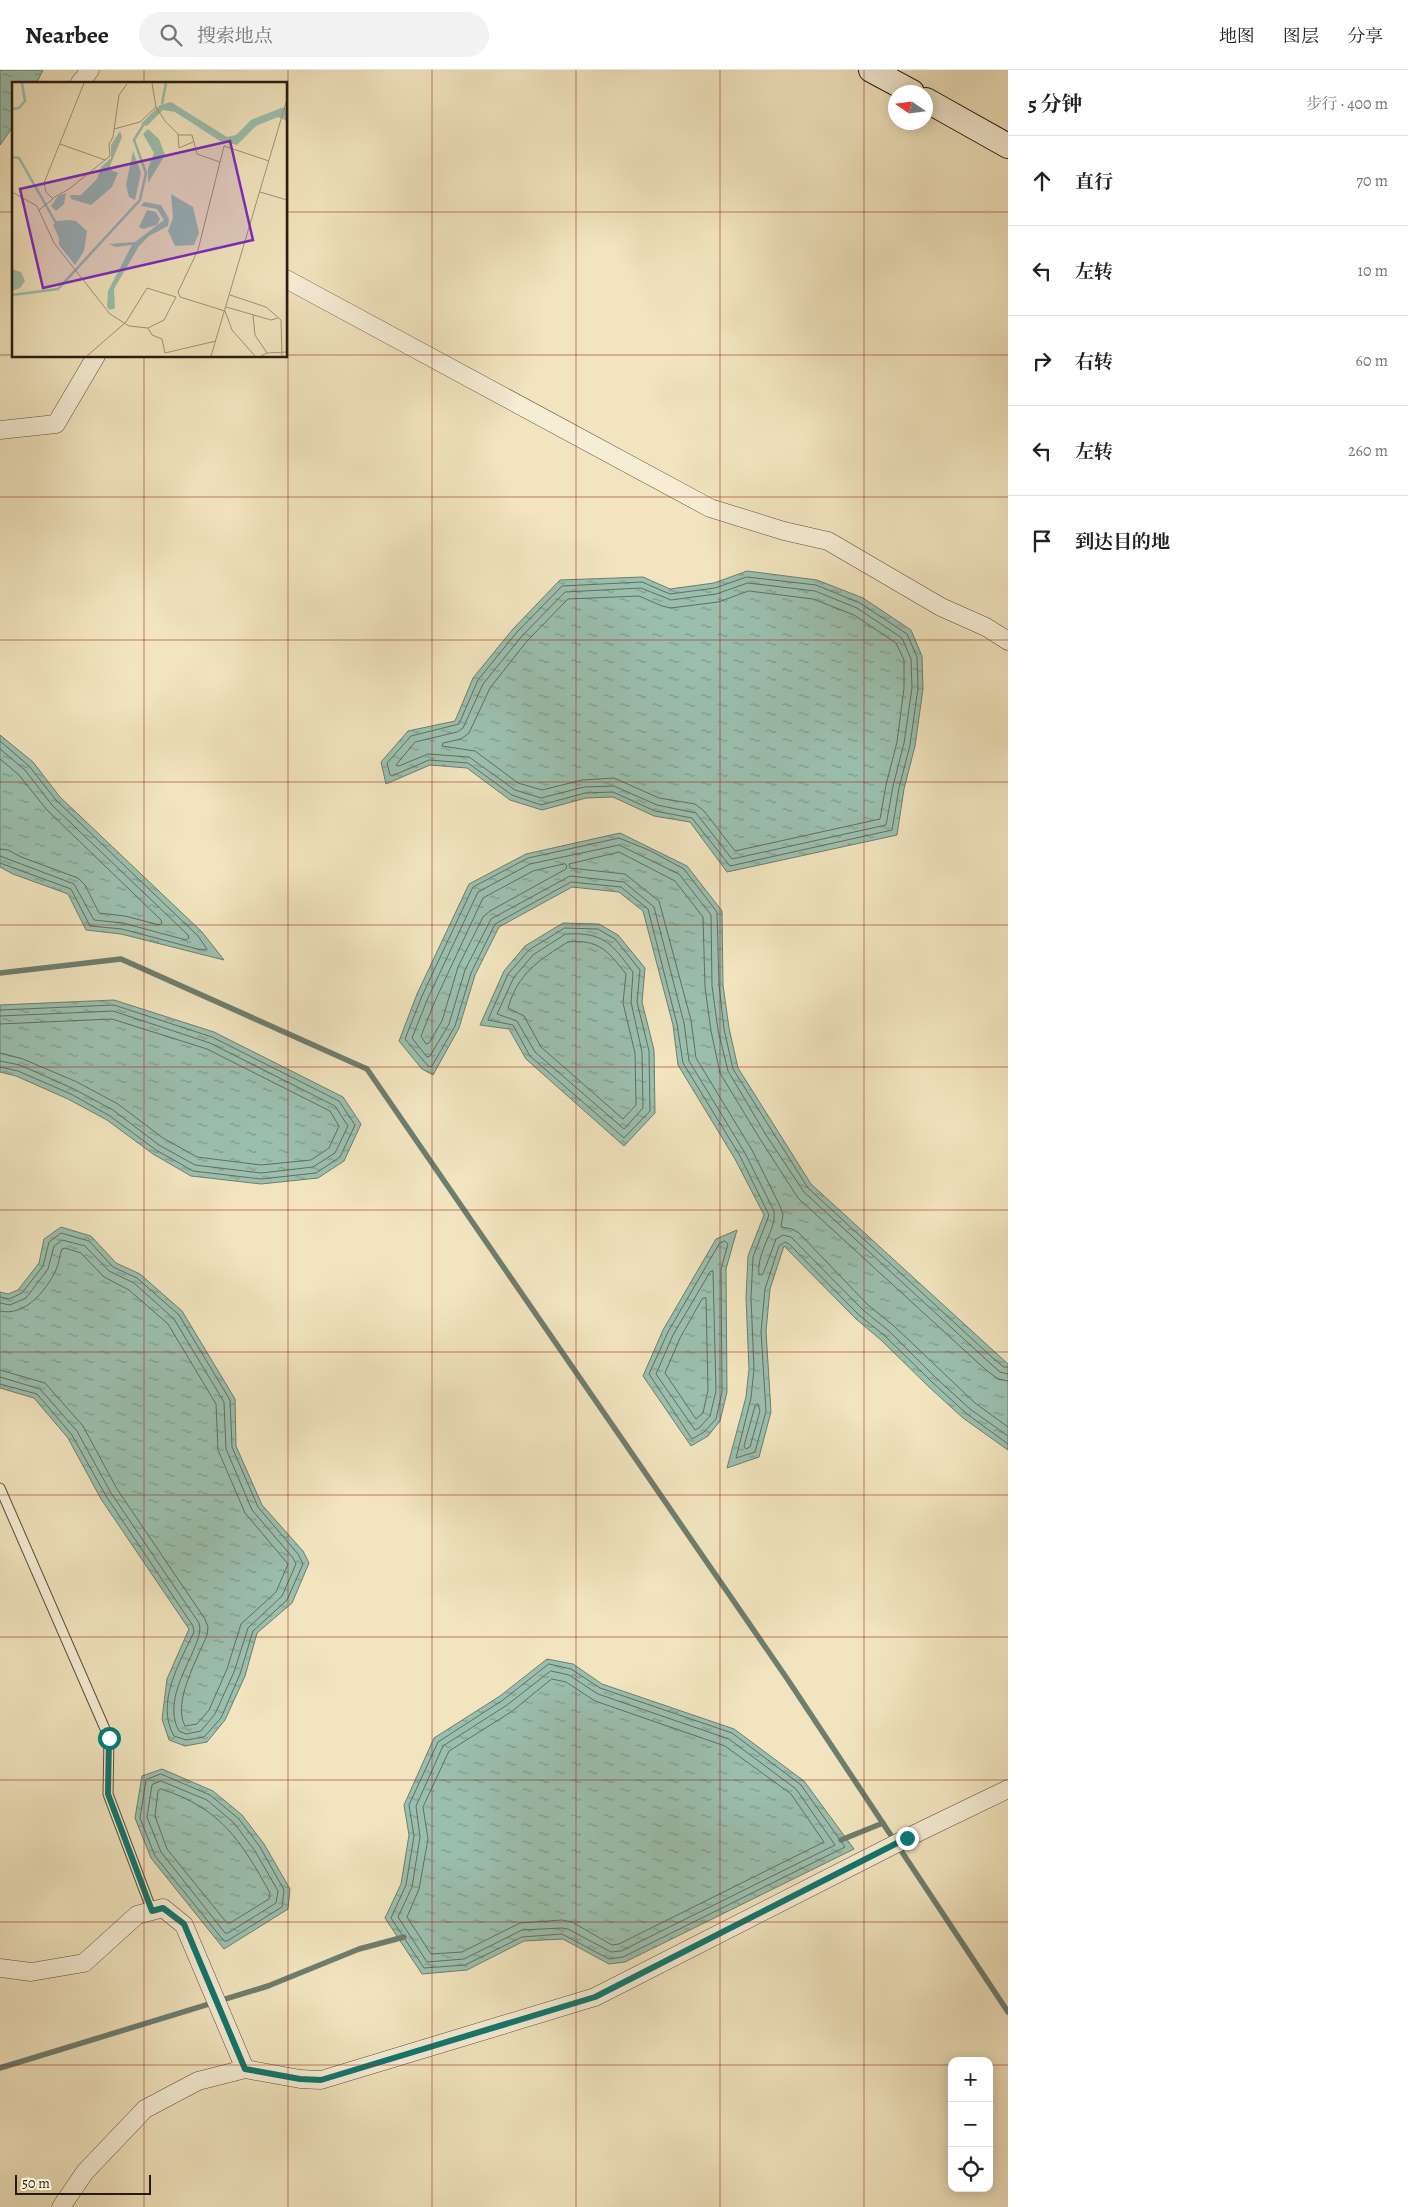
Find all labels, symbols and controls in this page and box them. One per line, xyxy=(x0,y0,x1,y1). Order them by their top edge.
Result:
search box xyxy=(139,12,489,57)
text: Nearbee xyxy=(25,19,109,51)
icon: search xyxy=(157,21,185,49)
text: 搜索地点 xyxy=(197,23,273,49)
text: 地图 xyxy=(1219,24,1255,48)
text: 图层 xyxy=(1283,24,1319,48)
text: 分享 xyxy=(1347,24,1383,48)
inset map xyxy=(12,82,288,358)
north arrow xyxy=(888,85,933,130)
text: 5 分钟 xyxy=(1028,90,1083,118)
text: 步行 · 400 m xyxy=(1306,93,1388,115)
icon: ahead xyxy=(1028,167,1056,195)
text: 直行 xyxy=(1075,169,1113,195)
text: 70 m xyxy=(1356,170,1388,192)
icon: left xyxy=(1028,257,1056,285)
text: 左转 xyxy=(1075,259,1113,285)
text: 10 m xyxy=(1358,260,1388,282)
icon: right xyxy=(1028,347,1056,375)
text: 右转 xyxy=(1075,349,1113,375)
text: 60 m xyxy=(1356,350,1388,372)
icon: left xyxy=(1028,437,1056,465)
text: 左转 xyxy=(1075,439,1113,465)
text: 260 m xyxy=(1348,440,1388,462)
icon: arrive xyxy=(1028,527,1056,555)
text: 到达目的地 xyxy=(1075,529,1170,555)
route start xyxy=(98,1727,121,1750)
route end xyxy=(896,1827,919,1850)
map controls xyxy=(948,2057,993,2192)
button: + xyxy=(948,2057,993,2102)
button: − xyxy=(948,2102,993,2147)
button: locate xyxy=(948,2147,993,2192)
scale bar xyxy=(15,2172,151,2195)
text: 50 m xyxy=(22,2174,50,2193)

